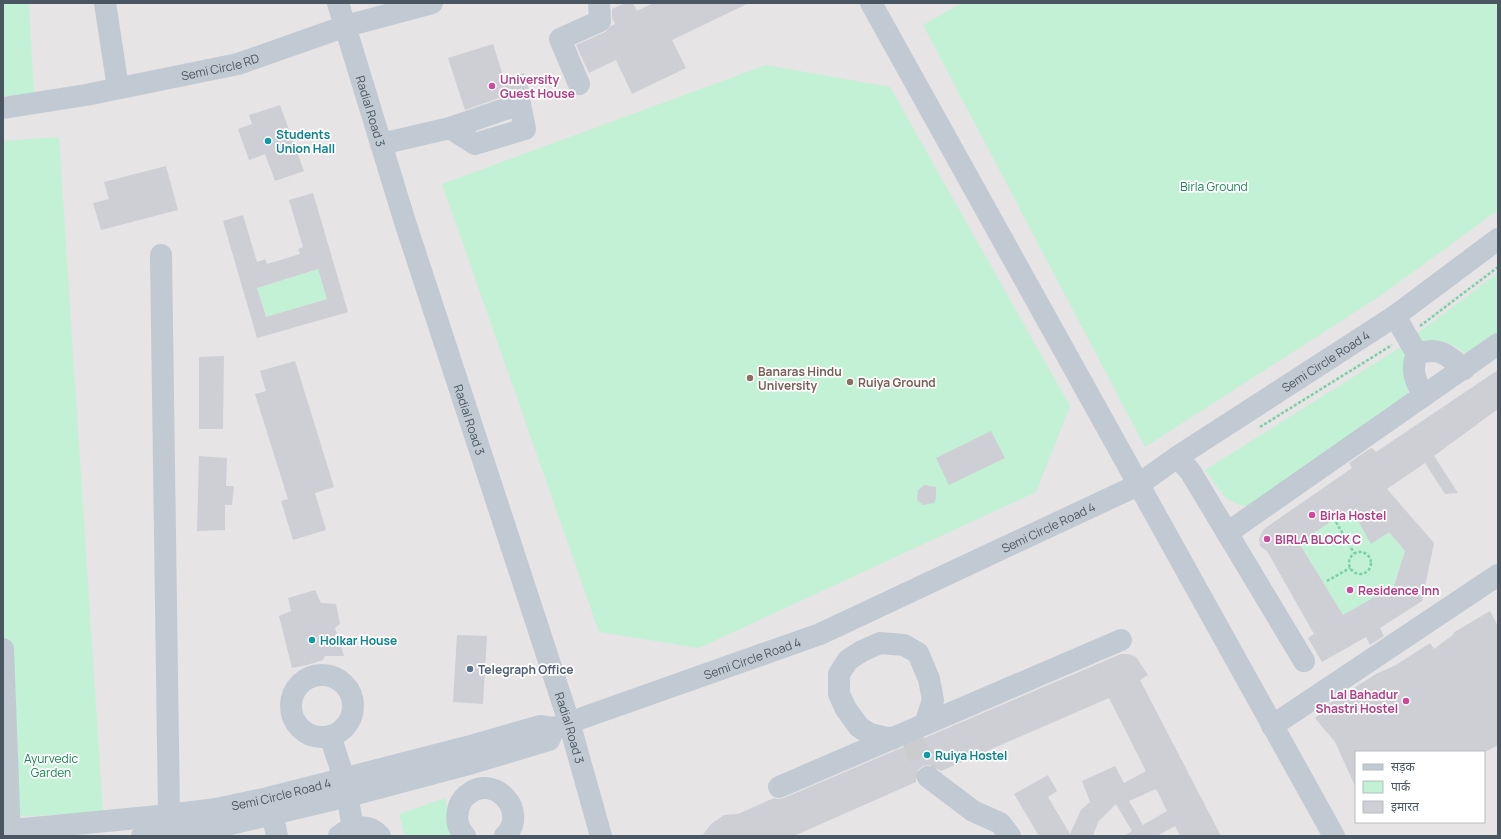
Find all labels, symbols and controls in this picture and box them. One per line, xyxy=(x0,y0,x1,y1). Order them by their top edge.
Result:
street label: Semi Circle RD xyxy=(180,49,261,84)
place label: University Guest House xyxy=(500,71,575,102)
street label: Radial Road 3 xyxy=(352,73,390,149)
marker: University Guest House xyxy=(487,81,497,91)
place label: Students Union Hall xyxy=(276,126,335,157)
marker: Students Union Hall xyxy=(263,136,273,146)
park label: Birla Ground xyxy=(1180,178,1248,195)
street label: Semi Circle Road 4 xyxy=(1278,326,1373,396)
place label: Banaras Hindu University xyxy=(758,363,842,394)
marker: Banaras Hindu University xyxy=(745,373,755,383)
place label: Ruiya Ground xyxy=(858,374,936,391)
marker: Ruiya Ground xyxy=(845,377,855,387)
street label: Radial Road 3 xyxy=(450,382,489,457)
street label: Semi Circle Road 4 xyxy=(998,498,1098,556)
place label: Birla Hostel xyxy=(1320,507,1386,524)
marker: Birla Hostel xyxy=(1307,510,1317,520)
place label: BIRLA BLOCK C xyxy=(1275,531,1361,548)
marker: BIRLA BLOCK C xyxy=(1262,534,1272,544)
place label: Residence Inn xyxy=(1358,582,1440,599)
marker: Residence Inn xyxy=(1345,585,1355,595)
place label: Holkar House xyxy=(320,632,397,649)
street label: Semi Circle Road 4 xyxy=(701,633,803,683)
marker: Holkar House xyxy=(307,635,317,645)
place label: Telegraph Office xyxy=(478,661,573,678)
marker: Telegraph Office xyxy=(465,664,475,674)
place label: Lal Bahadur Shastri Hostel xyxy=(1316,686,1398,717)
street label: Radial Road 3 xyxy=(551,690,589,765)
marker: Lal Bahadur Shastri Hostel xyxy=(1401,696,1411,706)
place label: Ruiya Hostel xyxy=(935,747,1007,764)
park label: Ayurvedic Garden xyxy=(24,750,78,781)
marker: Ruiya Hostel xyxy=(922,750,932,760)
legend xyxy=(1355,751,1485,823)
text: सड़क xyxy=(1391,758,1416,775)
street label: Semi Circle Road 4 xyxy=(230,774,333,814)
text: पार्क xyxy=(1391,778,1411,795)
text: इमारत xyxy=(1391,798,1420,815)

